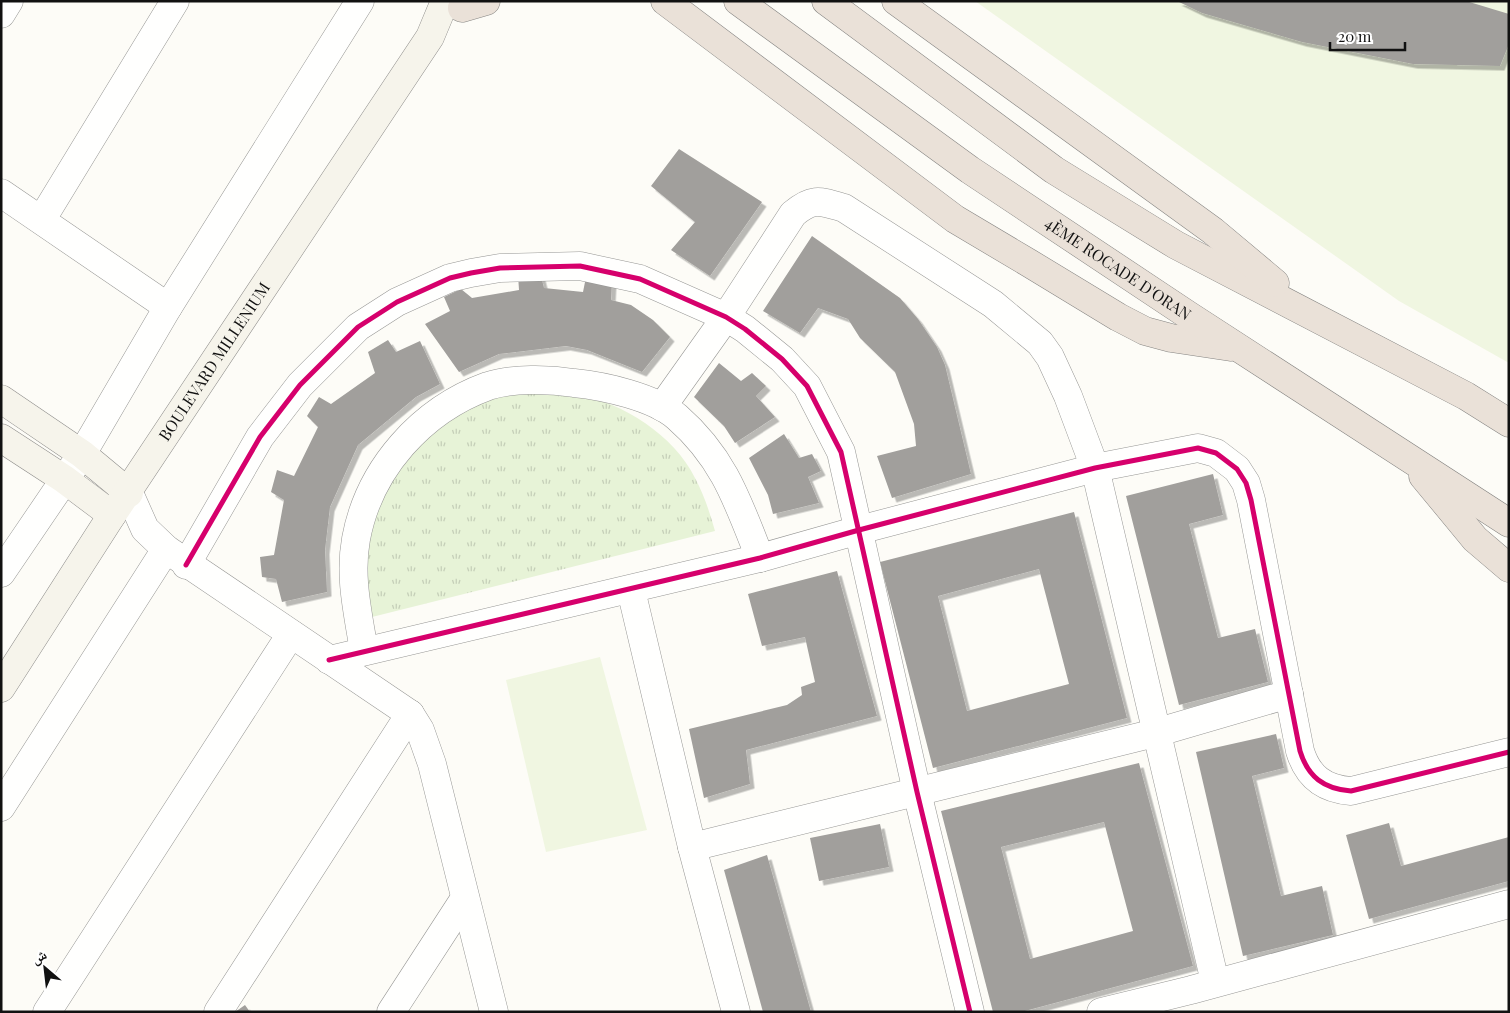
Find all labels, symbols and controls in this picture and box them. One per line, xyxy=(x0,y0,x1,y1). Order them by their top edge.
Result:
scale bar xyxy=(1330,20,1405,52)
text: 20 m xyxy=(1338,26,1372,46)
street label: 4ÈME ROCADE D'ORAN xyxy=(1041,212,1196,324)
street label: BOULEVARD MILLENIUM xyxy=(153,278,274,444)
north arrow xyxy=(20,943,70,993)
text: ش xyxy=(28,944,50,968)

